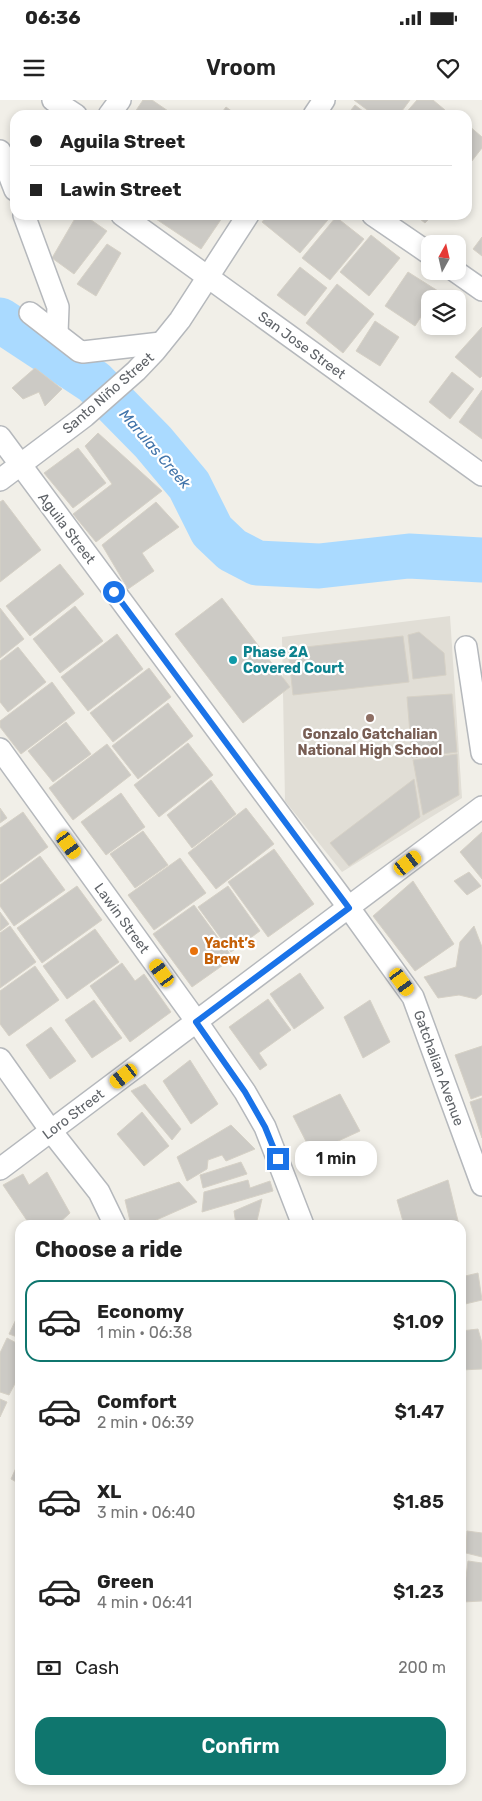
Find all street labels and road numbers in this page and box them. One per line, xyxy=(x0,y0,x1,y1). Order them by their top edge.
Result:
street label: San Jose Street xyxy=(255,308,349,383)
street label: Santo Niño Street xyxy=(59,349,158,438)
street label: Aguila Street xyxy=(34,489,99,568)
street label: Lawin Street xyxy=(90,880,153,957)
street label: Gatchalian Avenue xyxy=(410,1008,467,1128)
street label: Loro Street xyxy=(39,1085,108,1143)

